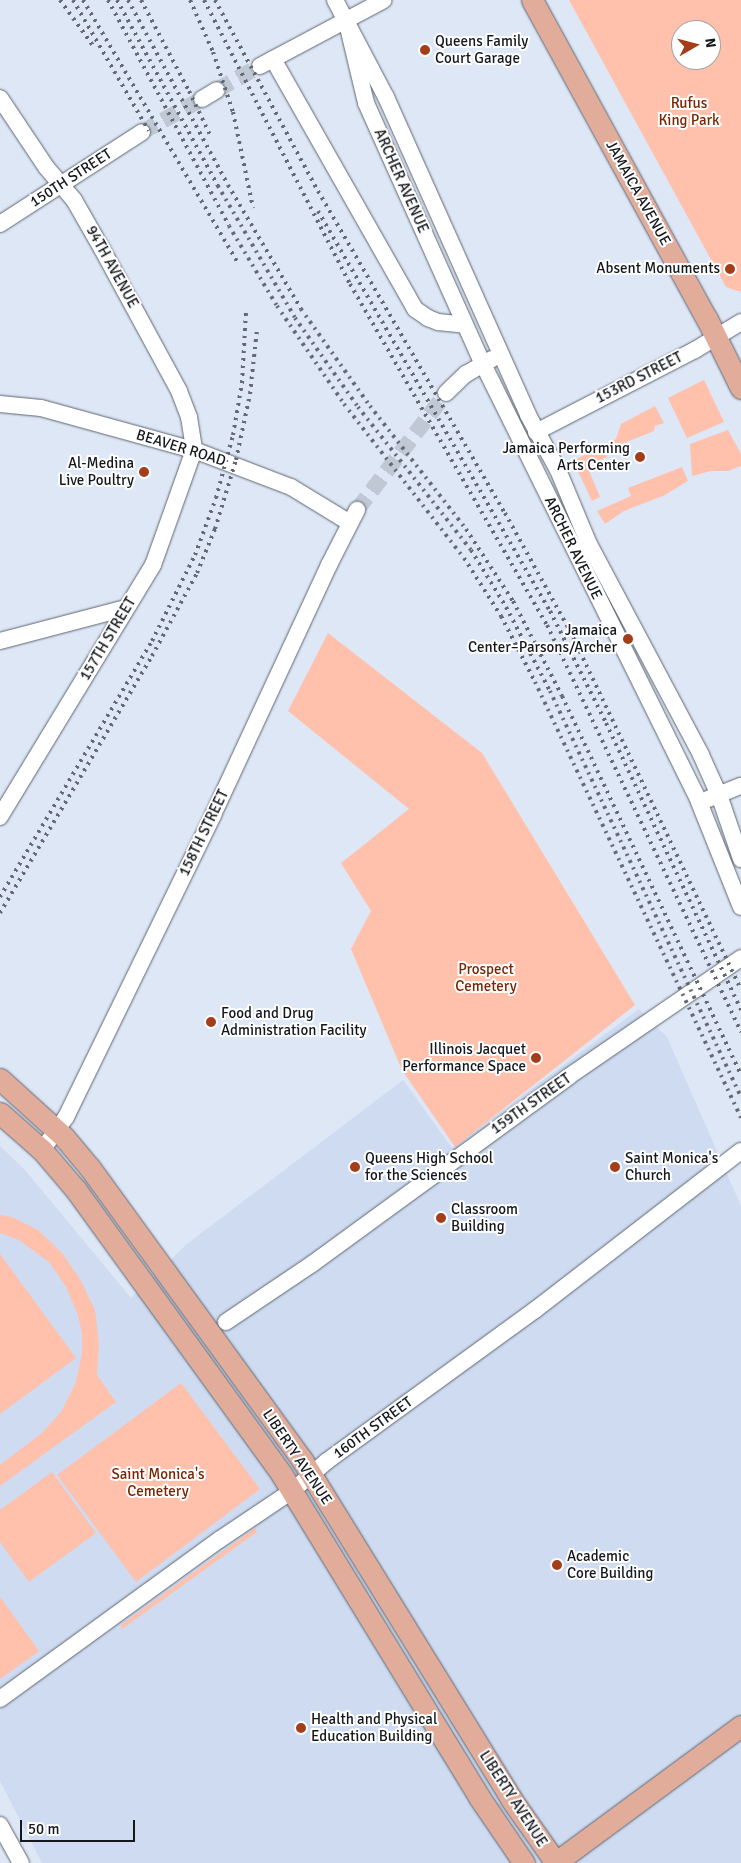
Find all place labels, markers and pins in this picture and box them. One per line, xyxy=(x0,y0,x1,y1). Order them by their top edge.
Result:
place label: Queens Family Court Garage xyxy=(435,32,528,67)
marker: Queens Family Court Garage xyxy=(419,44,431,56)
place label: Absent Monuments xyxy=(596,260,720,278)
marker: Absent Monuments xyxy=(724,263,736,275)
place label: Jamaica Performing Arts Center xyxy=(503,439,630,474)
marker: Jamaica Performing Arts Center xyxy=(634,451,646,463)
place label: Al-Medina Live Poultry xyxy=(59,454,134,489)
marker: Al-Medina Live Poultry xyxy=(138,466,150,478)
place label: Jamaica Center–Parsons/Archer xyxy=(468,621,617,656)
marker: Jamaica Center–Parsons/Archer xyxy=(621,632,635,646)
place label: Food and Drug Administration Facility xyxy=(221,1004,366,1039)
marker: Food and Drug Administration Facility xyxy=(205,1016,217,1028)
place label: Illinois Jacquet Performance Space xyxy=(402,1040,526,1075)
marker: Illinois Jacquet Performance Space xyxy=(530,1052,542,1064)
place label: Queens High School for the Sciences xyxy=(365,1149,493,1184)
place label: Saint Monica's Church xyxy=(625,1149,718,1184)
marker: Queens High School for the Sciences xyxy=(349,1161,361,1173)
marker: Saint Monica's Church xyxy=(609,1161,621,1173)
place label: Classroom Building xyxy=(451,1200,518,1235)
marker: Classroom Building xyxy=(435,1212,447,1224)
place label: Academic Core Building xyxy=(567,1547,653,1582)
marker: Academic Core Building xyxy=(551,1559,563,1571)
place label: Health and Physical Education Building xyxy=(311,1710,437,1745)
marker: Health and Physical Education Building xyxy=(295,1722,307,1734)

